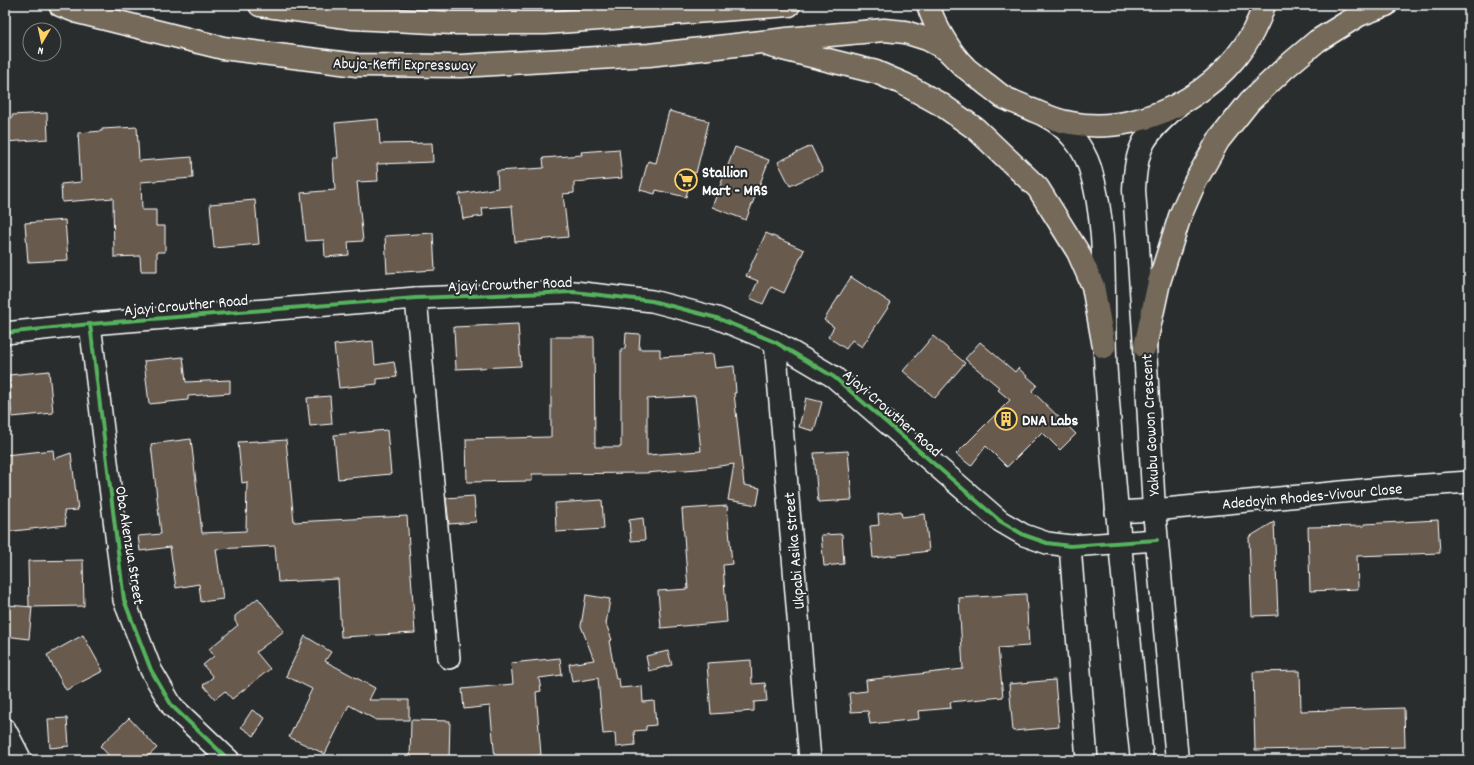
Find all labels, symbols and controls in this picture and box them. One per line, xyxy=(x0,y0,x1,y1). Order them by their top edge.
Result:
north arrow xyxy=(22,22,62,62)
text: N xyxy=(36,41,45,58)
street label: Abuja-Keffi Expressway xyxy=(333,53,476,78)
place label: Stallion Mart - MRS xyxy=(702,162,768,203)
supermarket icon: Stallion Mart - MRS xyxy=(673,167,699,193)
street label: Ajayi Crowther Road xyxy=(447,272,573,299)
street label: Ajayi Crowther Road xyxy=(123,290,249,323)
street label: Yakubu Gowon Crescent xyxy=(1136,353,1167,497)
street label: Ajayi Crowther Road xyxy=(837,364,946,463)
building icon: DNA Labs xyxy=(993,406,1019,432)
place label: DNA Labs xyxy=(1022,410,1079,433)
street label: Adedoyin Rhodes-Vivour Close xyxy=(1221,478,1403,517)
street label: Oba Akenzua Street xyxy=(108,484,149,607)
street label: Ukpabi Asika Street xyxy=(779,491,812,610)

